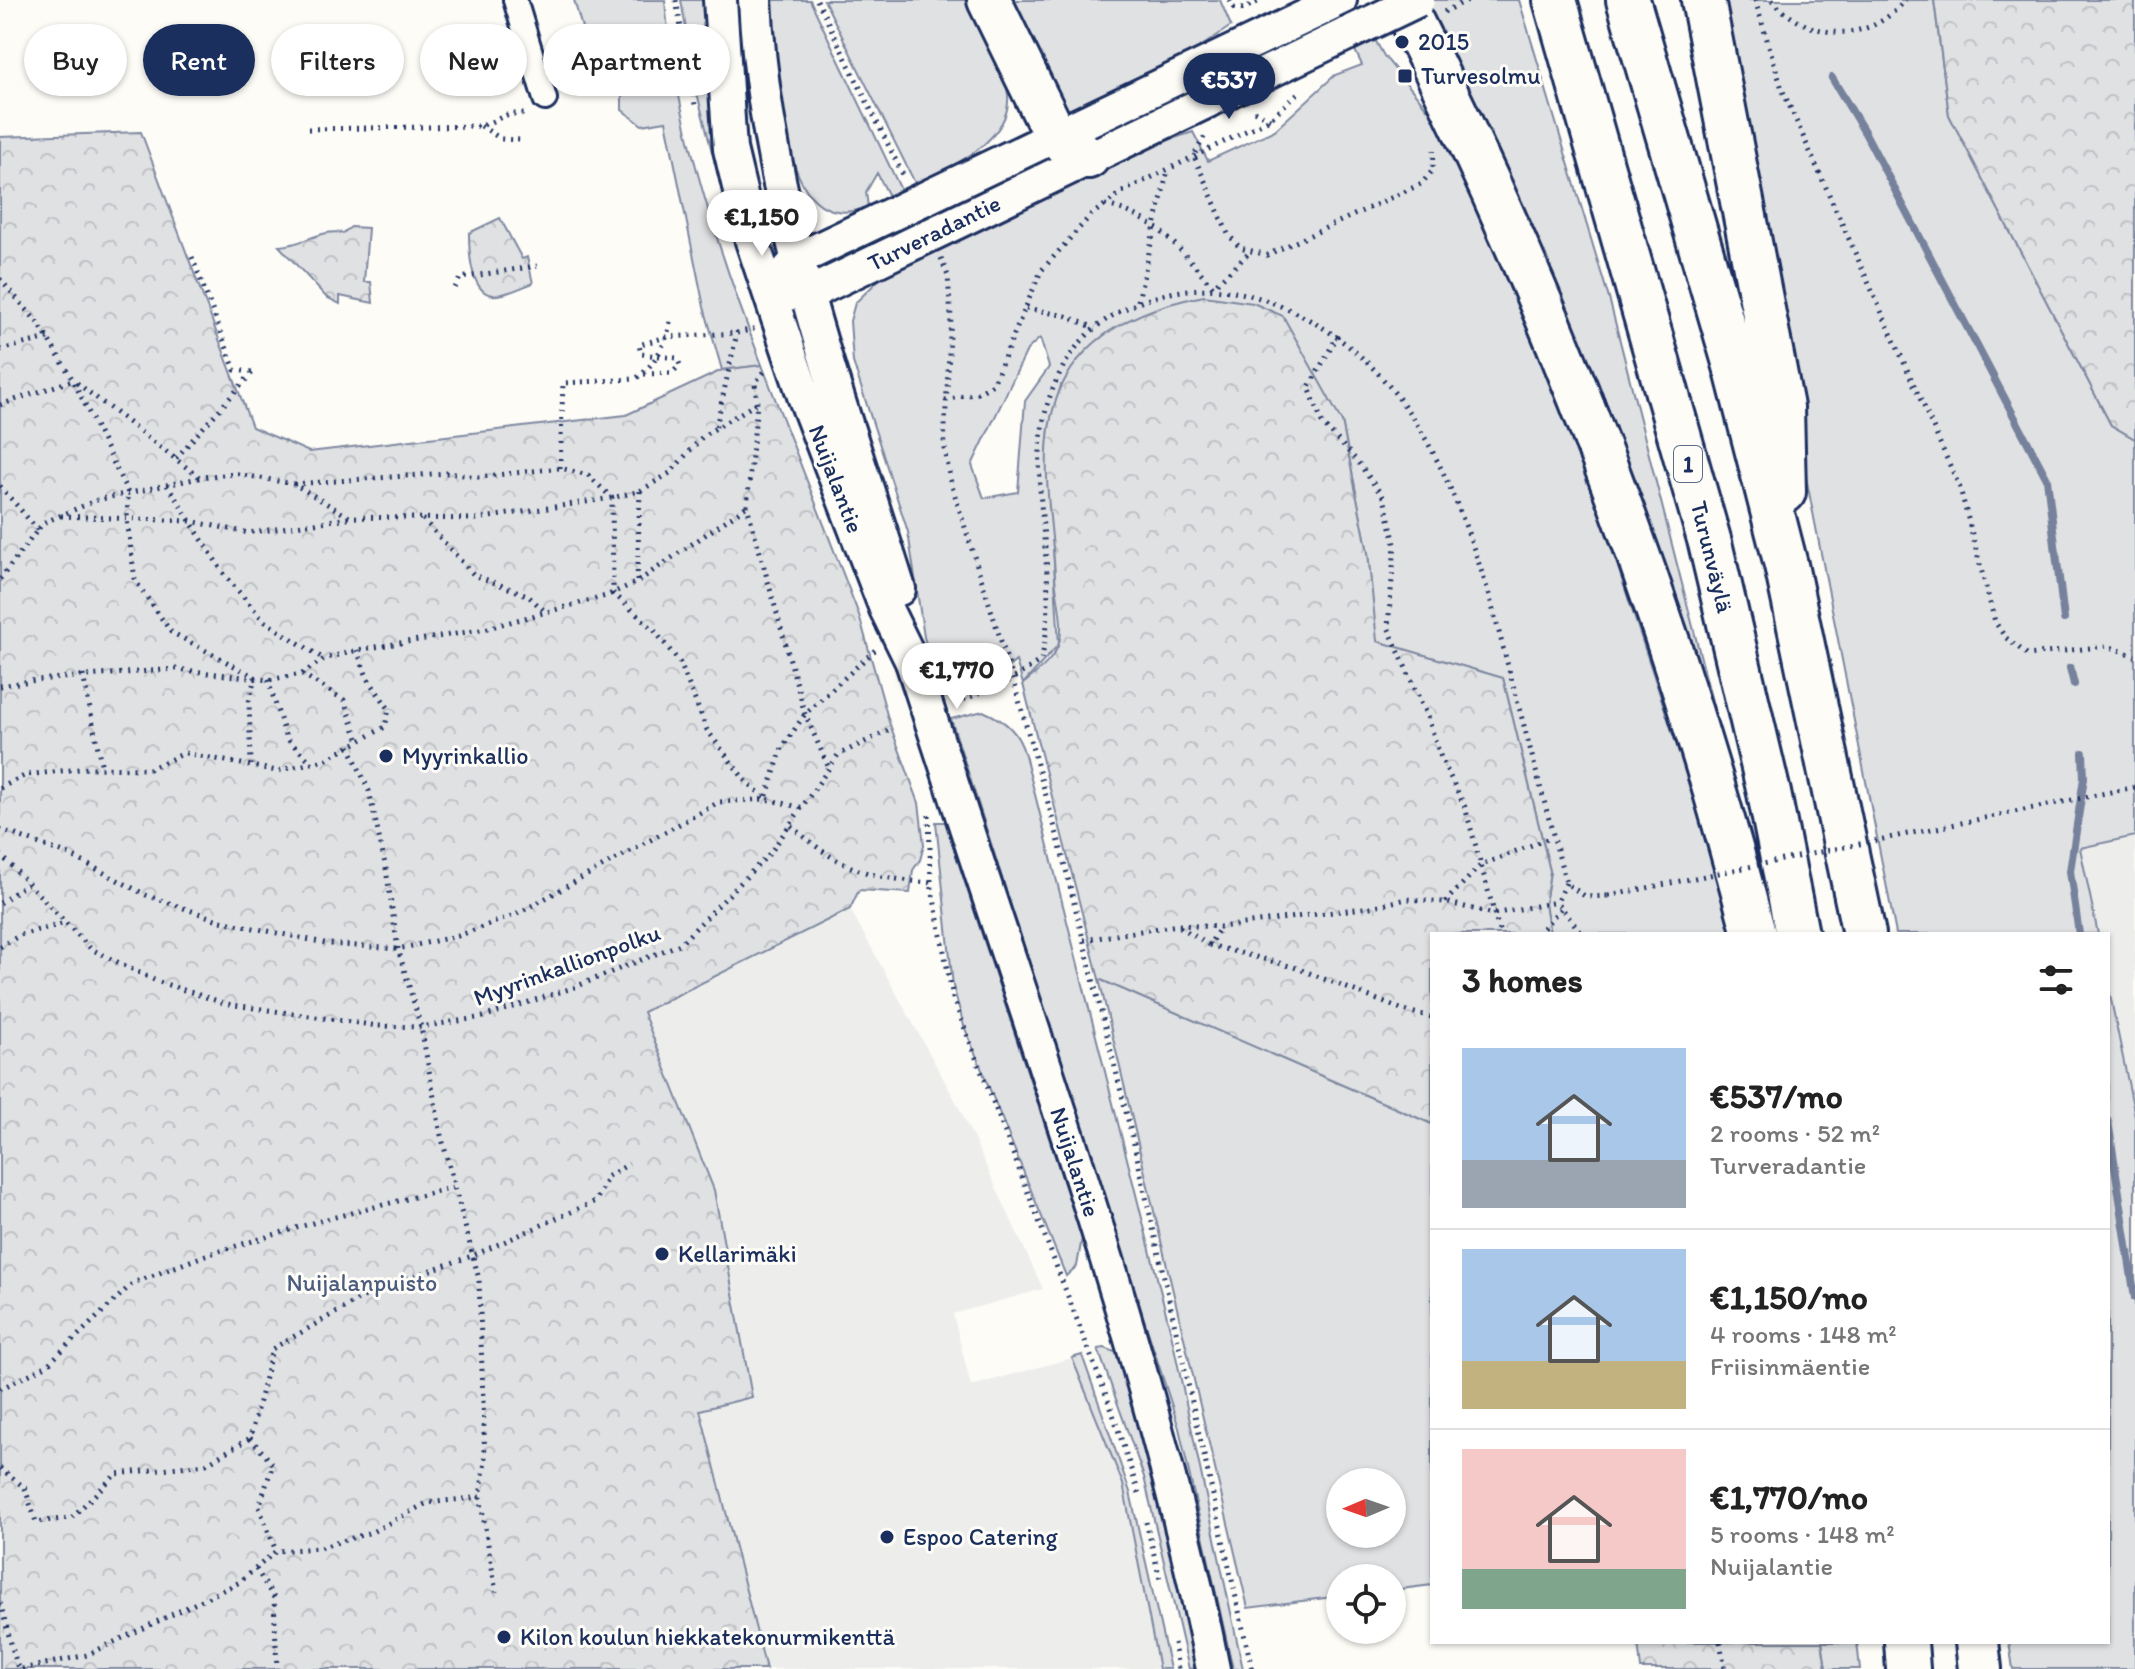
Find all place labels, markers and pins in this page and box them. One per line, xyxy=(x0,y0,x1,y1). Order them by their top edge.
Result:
place label: 2015 xyxy=(1418,27,1469,56)
marker: 2015 xyxy=(1393,33,1411,51)
pin: €537 xyxy=(1182,53,1276,121)
place label: Turvesolmu xyxy=(1421,61,1540,90)
marker: Turvesolmu xyxy=(1396,67,1414,85)
pin: €1,150 xyxy=(697,190,827,258)
pin: €1,770 xyxy=(892,643,1022,711)
place label: Myyrinkallio xyxy=(402,741,529,770)
marker: Myyrinkallio xyxy=(377,747,395,765)
place label: Kellarimäki xyxy=(678,1239,797,1268)
marker: Kellarimäki xyxy=(653,1245,671,1263)
place label: Espoo Catering xyxy=(903,1522,1058,1551)
marker: Espoo Catering xyxy=(878,1528,896,1546)
place label: Kilon koulun hiekkatekonurmikenttä xyxy=(520,1622,896,1651)
marker: Kilon koulun hiekkatekonurmikenttä xyxy=(495,1628,513,1646)

